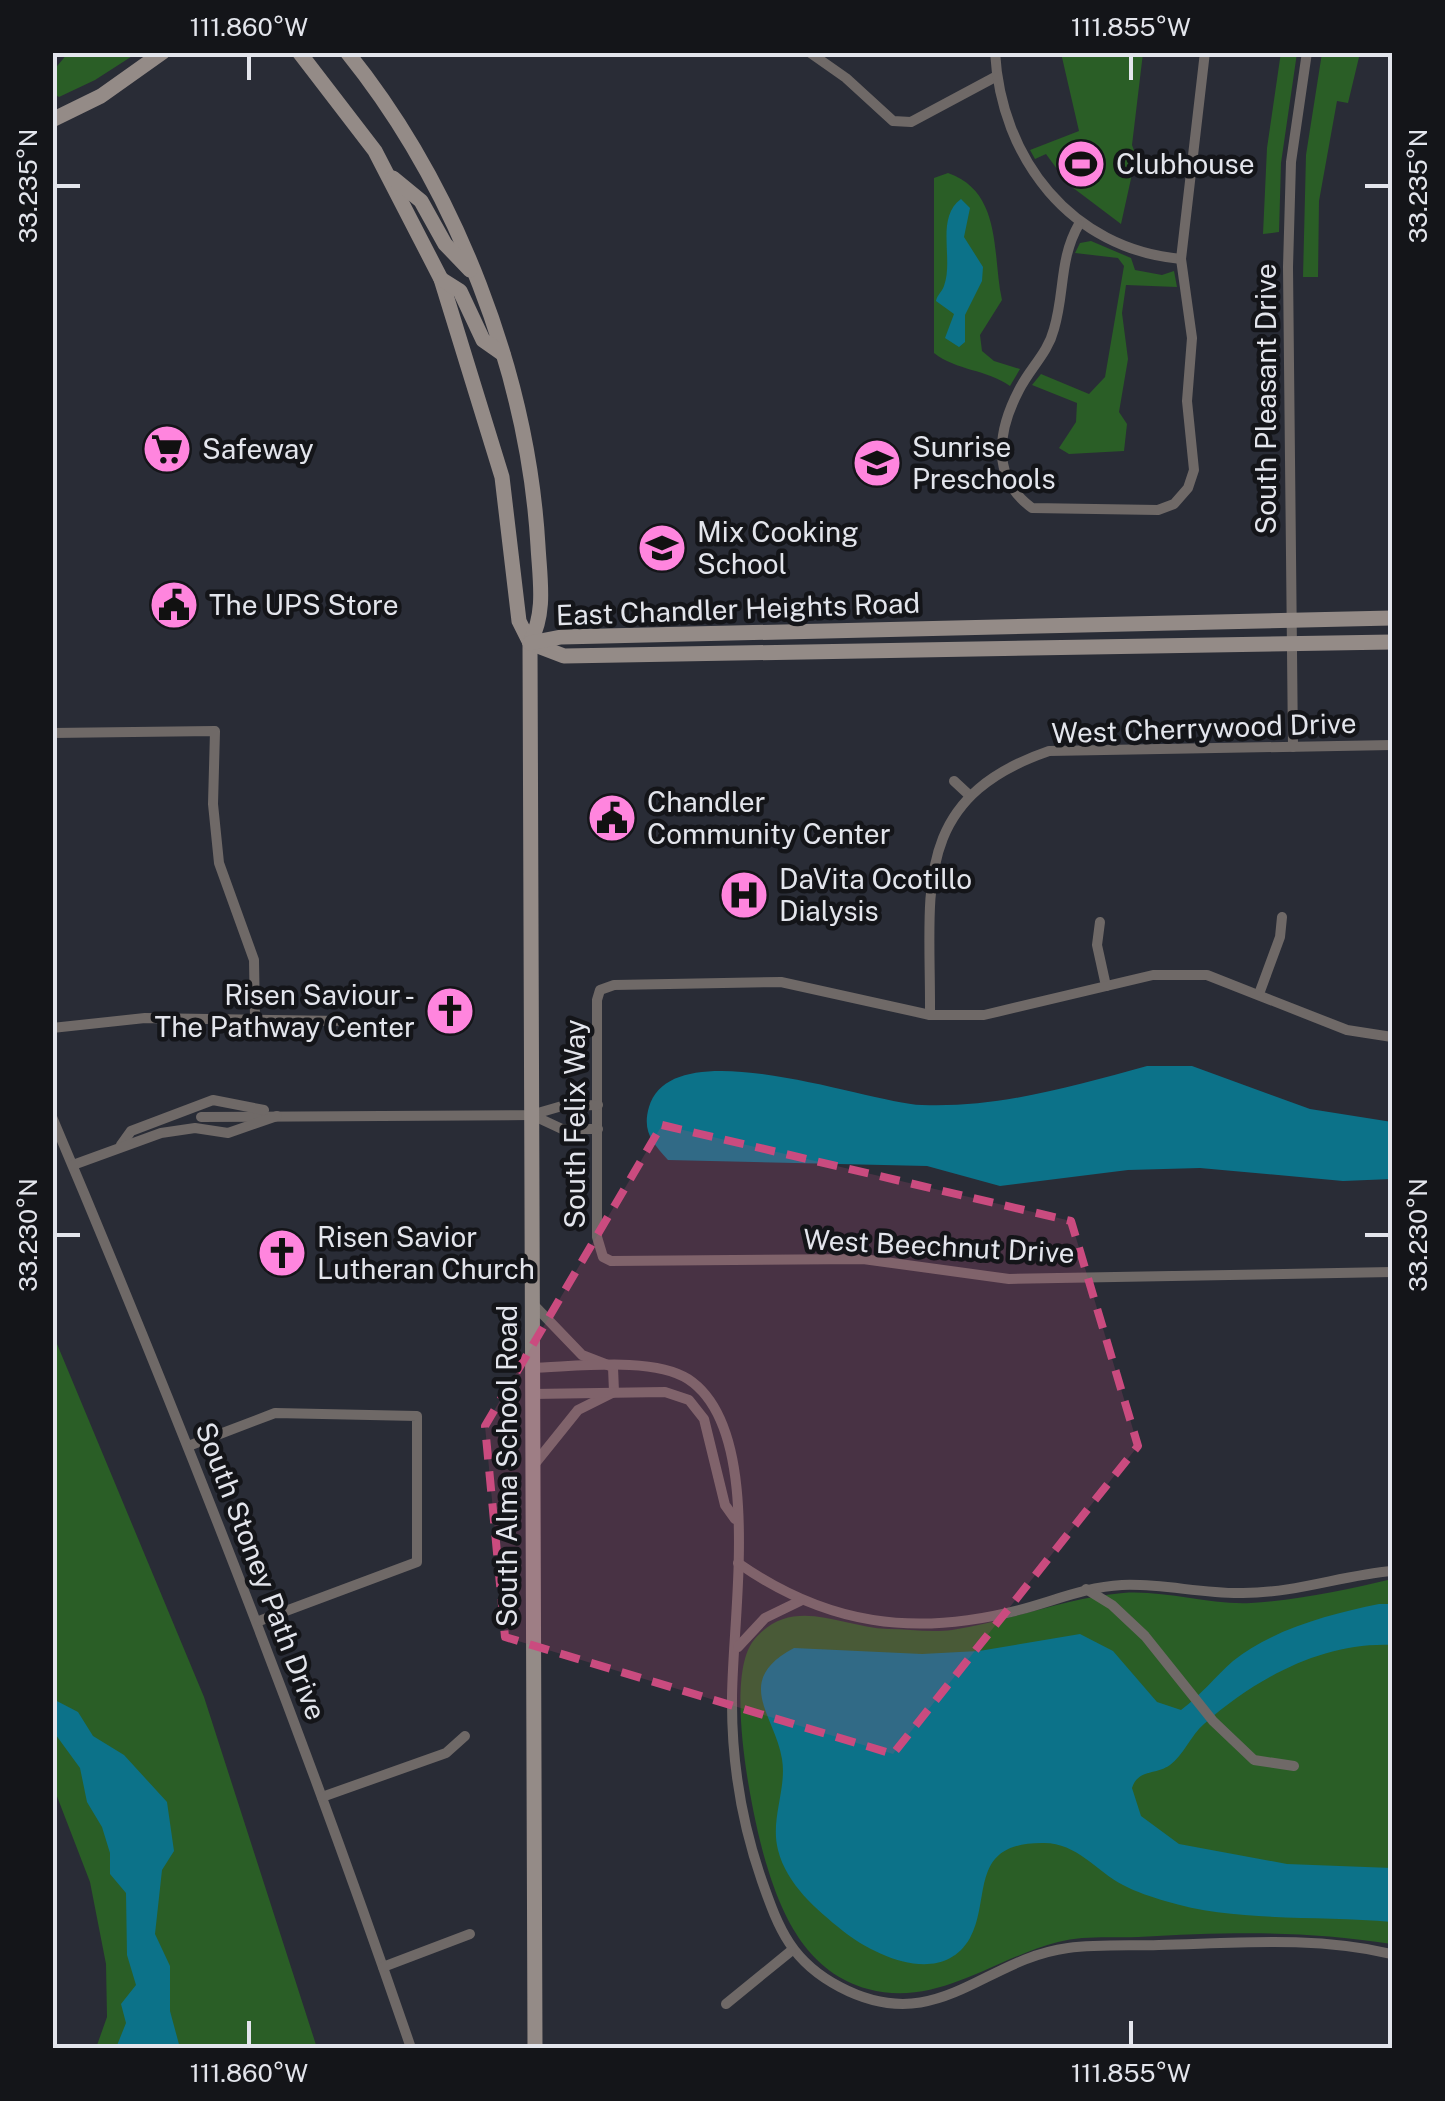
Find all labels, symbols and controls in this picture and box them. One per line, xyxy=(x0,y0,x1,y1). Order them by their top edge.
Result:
text: 111.860°W xyxy=(190,12,308,42)
text: 111.855°W xyxy=(1071,12,1191,42)
text: 33.235°N xyxy=(13,129,43,243)
text: 33.235°N xyxy=(1403,129,1433,243)
sports icon: Clubhouse xyxy=(1055,138,1107,190)
place label: Clubhouse xyxy=(1116,147,1255,180)
street label: South Pleasant Drive xyxy=(1249,263,1282,535)
supermarket icon: Safeway xyxy=(141,423,193,475)
place label: Sunrise Preschools xyxy=(912,430,1056,495)
place label: Safeway xyxy=(202,432,314,465)
school or university icon: Sunrise Preschools xyxy=(851,437,903,489)
place label: Mix Cooking School xyxy=(697,515,859,580)
school or university icon: Mix Cooking School xyxy=(636,522,688,574)
public building icon: The UPS Store xyxy=(148,579,200,631)
street label: East Chandler Heights Road xyxy=(555,586,921,631)
place label: The UPS Store xyxy=(209,588,399,621)
street label: West Cherrywood Drive xyxy=(1051,706,1357,749)
place label: Chandler Community Center xyxy=(647,785,891,850)
public building icon: Chandler Community Center xyxy=(586,792,638,844)
place label: DaVita Ocotillo Dialysis xyxy=(779,862,972,927)
hospital icon: DaVita Ocotillo Dialysis xyxy=(718,869,770,921)
place label: Risen Saviour - The Pathway Center xyxy=(155,978,415,1043)
church icon: Risen Saviour - The Pathway Center xyxy=(424,985,476,1037)
street label: South Felix Way xyxy=(558,1019,591,1229)
text: 33.230°N xyxy=(13,1178,43,1292)
text: 33.230°N xyxy=(1403,1178,1433,1292)
place label: Risen Savior Lutheran Church xyxy=(317,1220,535,1285)
street label: West Beechnut Drive xyxy=(803,1222,1076,1269)
church icon: Risen Savior Lutheran Church xyxy=(256,1227,308,1279)
street label: South Alma School Road xyxy=(490,1305,523,1627)
street label: South Stoney Path Drive xyxy=(189,1417,333,1724)
text: 111.860°W xyxy=(190,2058,308,2088)
text: 111.855°W xyxy=(1071,2058,1191,2088)

